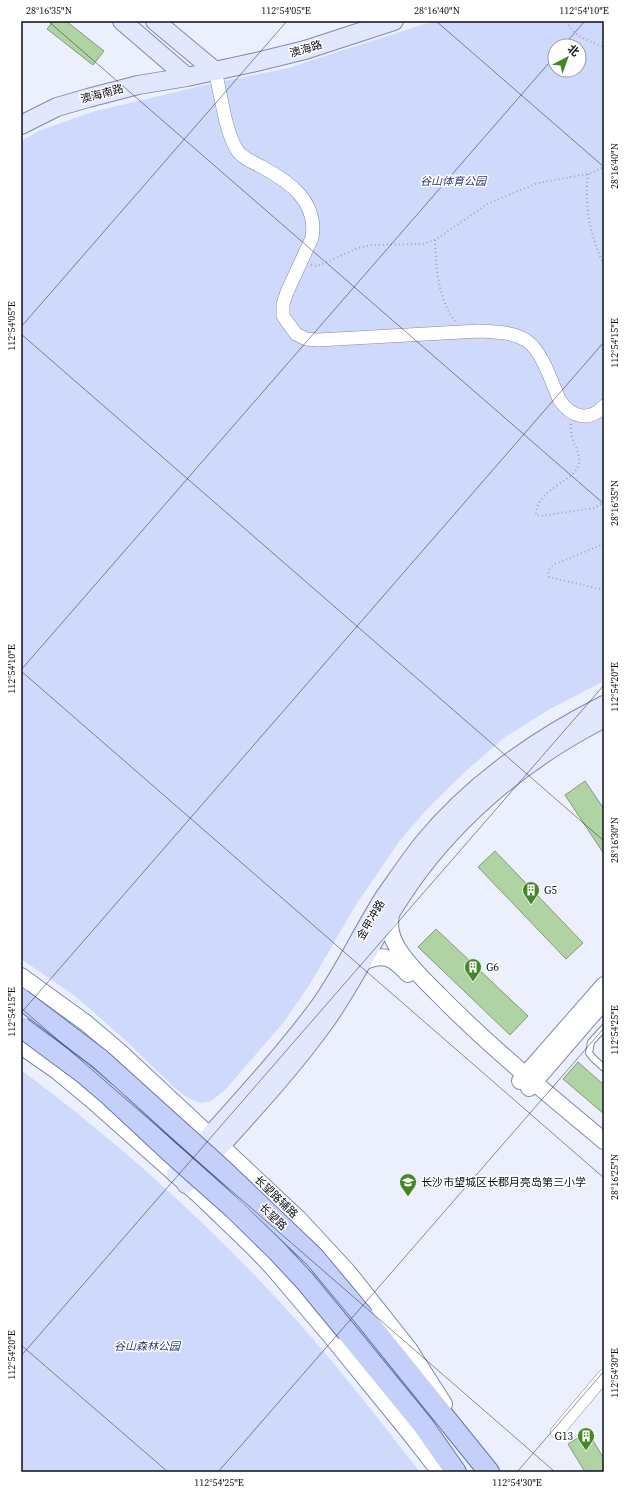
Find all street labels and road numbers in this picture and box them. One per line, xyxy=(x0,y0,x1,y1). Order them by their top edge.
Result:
street label: 澳海路 xyxy=(288,37,324,61)
street label: 澳海南路 xyxy=(79,81,125,107)
street label: 金甲冲路 xyxy=(354,897,388,943)
street label: 长望路辅路 xyxy=(252,1173,300,1221)
street label: 长望路 xyxy=(257,1201,289,1233)

